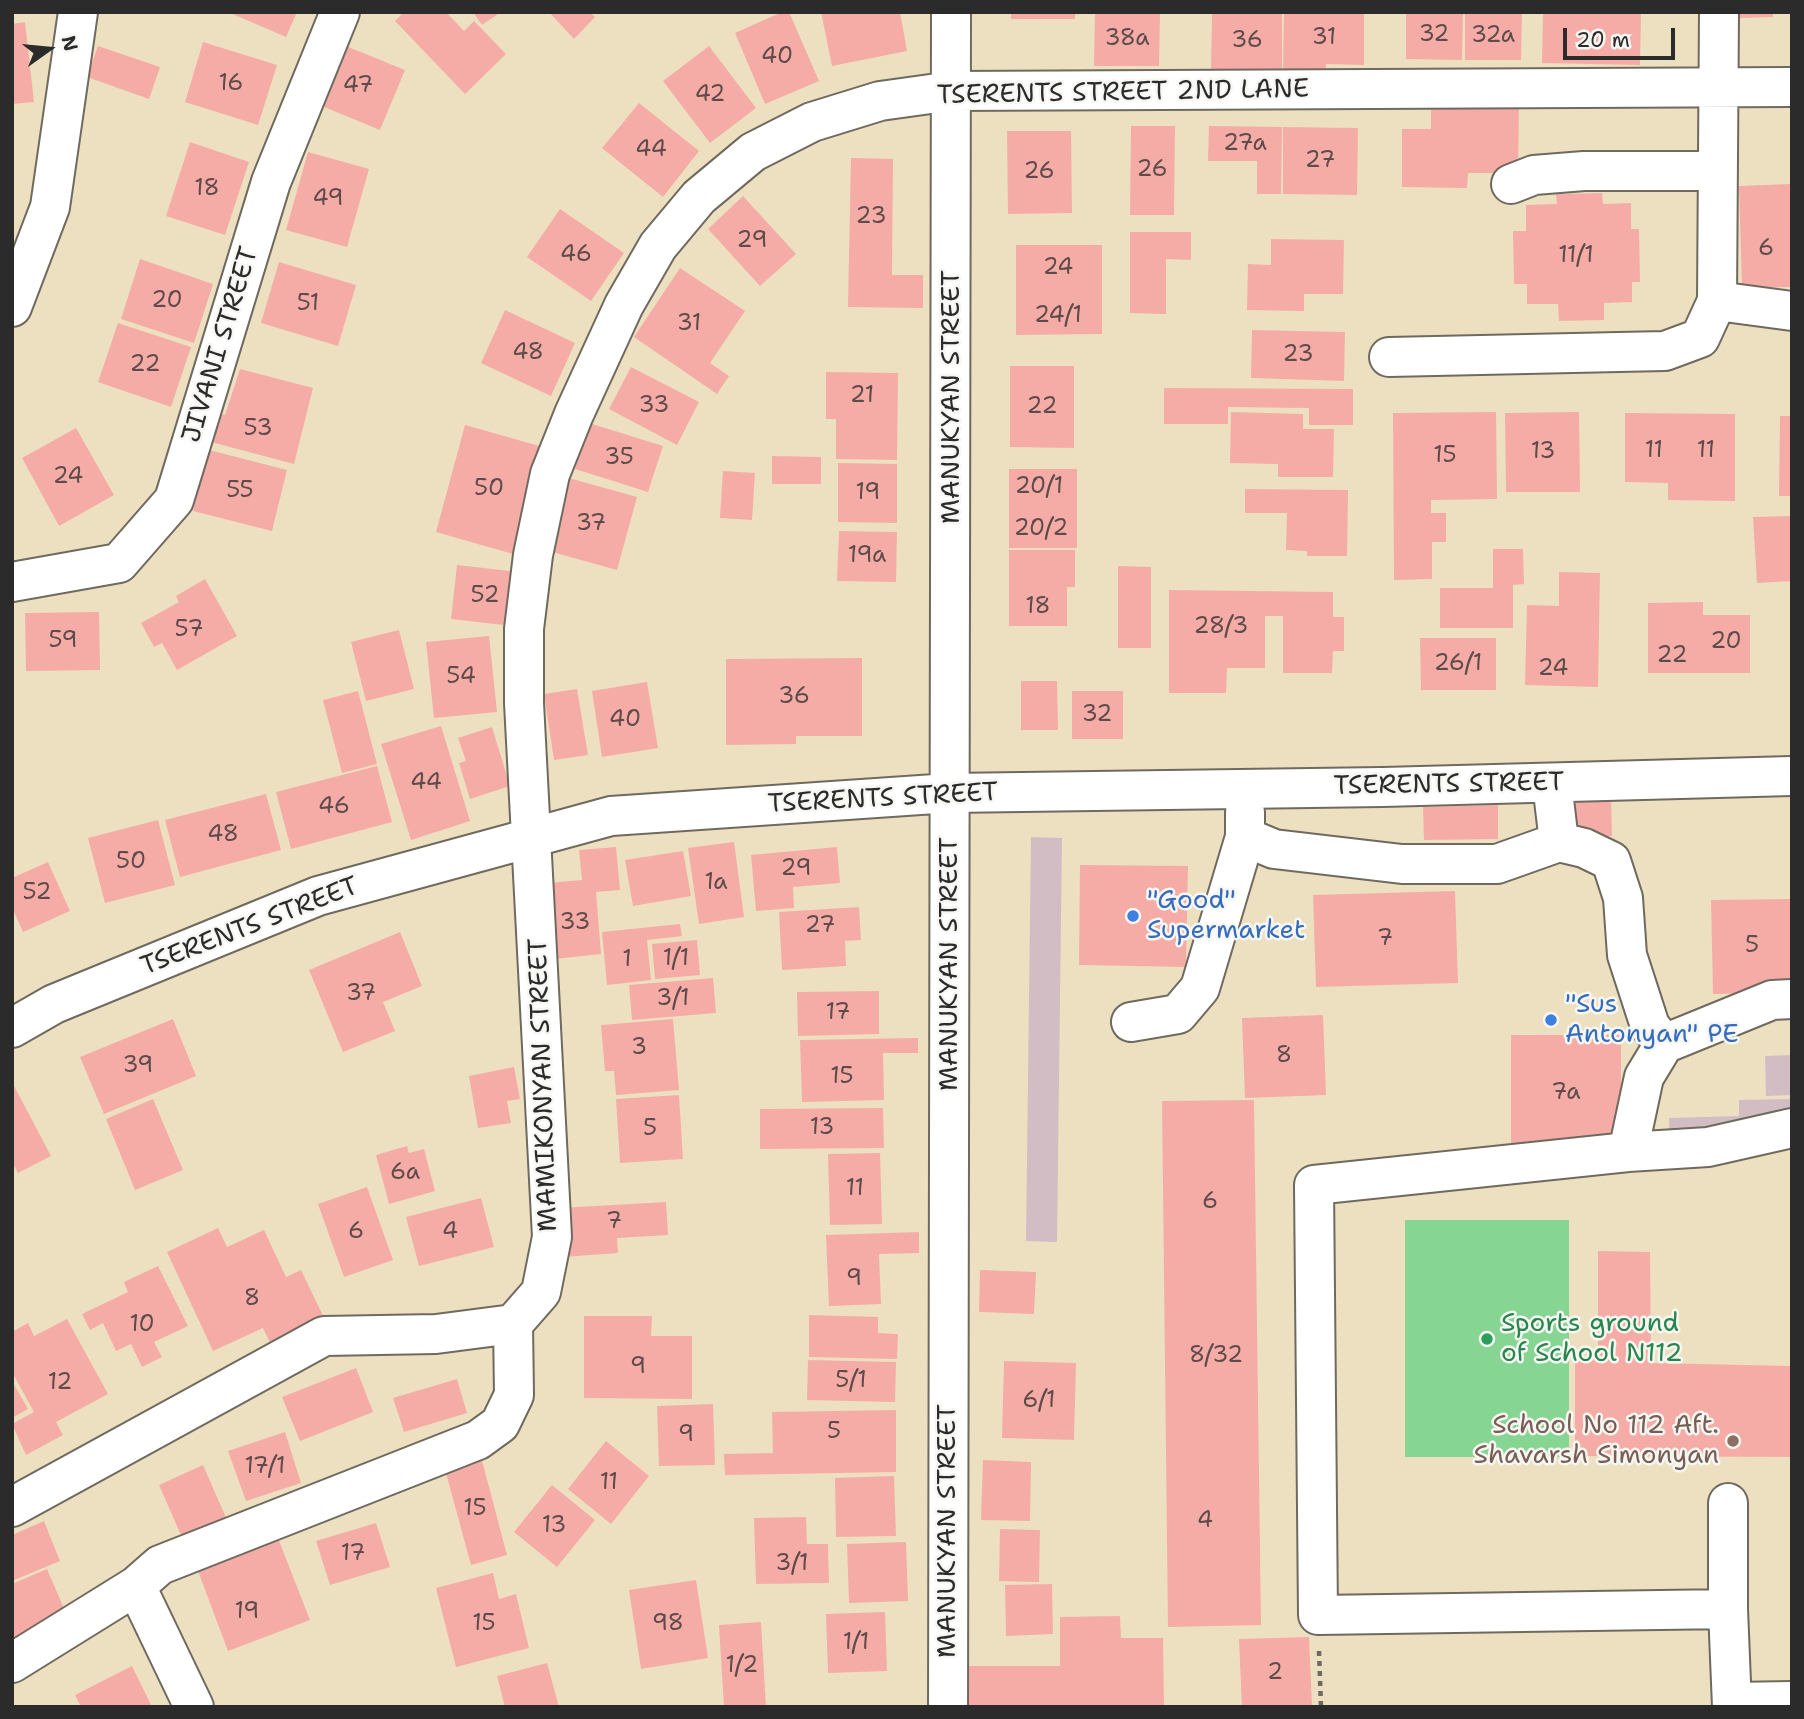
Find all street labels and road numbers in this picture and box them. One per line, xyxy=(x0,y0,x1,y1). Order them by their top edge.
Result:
street label: TSERENTS STREET 2ND LANE xyxy=(937,74,1309,112)
street label: JIVANI STREET xyxy=(176,243,266,447)
street label: MANUKYAN STREET xyxy=(936,270,968,524)
street label: TSERENTS STREET xyxy=(1333,767,1565,803)
street label: TSERENTS STREET xyxy=(767,777,999,821)
street label: MANUKYAN STREET xyxy=(934,837,966,1091)
street label: TSERENTS STREET xyxy=(137,871,363,983)
street label: MAMIKONYAN STREET xyxy=(523,938,565,1232)
street label: MANUKYAN STREET xyxy=(932,1404,964,1658)

